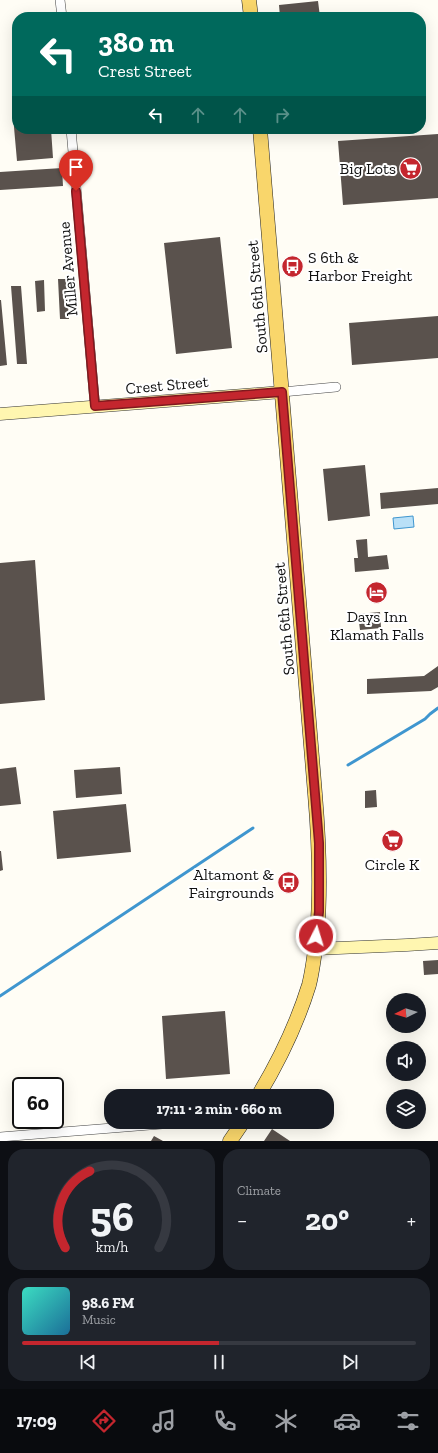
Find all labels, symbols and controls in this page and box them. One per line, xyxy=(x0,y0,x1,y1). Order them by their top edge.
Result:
text: 380 m xyxy=(98,26,174,59)
icon: left xyxy=(32,28,84,80)
text: Crest Street xyxy=(98,60,192,82)
icon: left xyxy=(145,104,167,126)
icon: ahead xyxy=(187,104,209,126)
icon: ahead xyxy=(229,104,251,126)
icon: right xyxy=(271,104,293,126)
pin xyxy=(59,150,93,191)
supermarket icon: Big Lots xyxy=(398,155,424,181)
icon: arrive xyxy=(65,156,87,178)
place label: Big Lots xyxy=(340,159,396,178)
street label: Miller Avenue xyxy=(54,221,82,317)
street label: South 6th Street xyxy=(243,240,271,354)
place label: S 6th & Harbor Freight xyxy=(308,248,413,285)
bus stop icon: S 6th & Harbor Freight xyxy=(280,253,306,279)
street label: Crest Street xyxy=(125,372,209,398)
street label: South 6th Street xyxy=(270,562,298,676)
hotel icon: Days Inn Klamath Falls xyxy=(364,580,390,606)
place label: Days Inn Klamath Falls xyxy=(330,607,424,644)
supermarket icon: Circle K xyxy=(379,827,405,853)
place label: Circle K xyxy=(365,855,420,874)
place label: Altamont & Fairgrounds xyxy=(189,865,274,902)
bus stop icon: Altamont & Fairgrounds xyxy=(276,870,302,896)
position arrow xyxy=(295,915,337,957)
north arrow xyxy=(386,993,426,1033)
map controls xyxy=(386,993,426,1129)
button: sound xyxy=(386,1041,426,1081)
speed limit sign: 60 xyxy=(12,1077,64,1129)
button: layers xyxy=(386,1089,426,1129)
text: 17:11 · 2 min · 660 m xyxy=(156,1100,282,1118)
text: Climate xyxy=(237,1183,281,1198)
text: 56 xyxy=(89,1191,134,1241)
text: 20° xyxy=(305,1202,349,1238)
text: − xyxy=(237,1207,247,1234)
text: + xyxy=(407,1207,416,1234)
text: km/h xyxy=(95,1238,128,1255)
text: 98.6 FM xyxy=(82,1294,134,1312)
text: Music xyxy=(82,1312,116,1327)
icon: previous xyxy=(77,1351,99,1373)
icon: pause xyxy=(208,1351,230,1373)
icon: next xyxy=(339,1351,361,1373)
icon: directions xyxy=(90,1407,118,1435)
icon: music xyxy=(150,1407,178,1435)
icon: phone xyxy=(211,1407,239,1435)
icon: climate xyxy=(272,1407,300,1435)
icon: car xyxy=(333,1407,361,1435)
icon: filters xyxy=(394,1407,422,1435)
text: 17:09 xyxy=(16,1410,57,1432)

